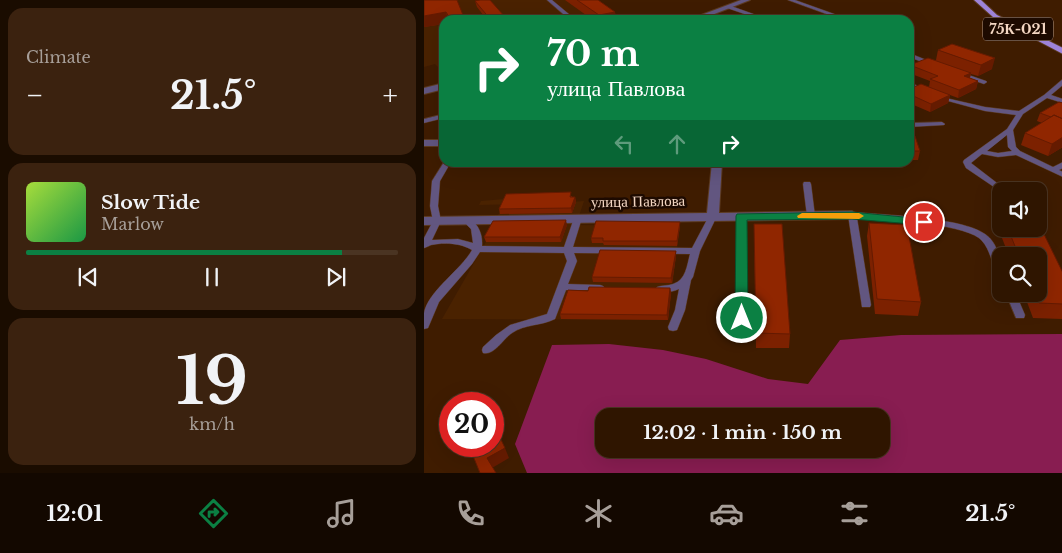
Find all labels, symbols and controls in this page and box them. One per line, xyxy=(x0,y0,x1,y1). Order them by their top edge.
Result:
road number: 75К-021 xyxy=(983,18,1053,40)
text: 70 m xyxy=(547,32,640,75)
icon: right xyxy=(464,35,529,100)
text: Climate xyxy=(26,47,91,67)
text: 21.5° xyxy=(170,72,256,119)
text: улица Павлова xyxy=(547,75,685,102)
text: − xyxy=(26,78,44,113)
text: + xyxy=(383,78,398,113)
icon: left xyxy=(610,130,638,158)
icon: ahead xyxy=(663,130,691,158)
icon: right xyxy=(716,130,744,158)
map controls xyxy=(992,182,1047,302)
button: sound xyxy=(992,182,1047,237)
text: Slow Tide xyxy=(101,191,200,214)
street label: улица Павлова xyxy=(591,191,686,211)
pin xyxy=(903,201,945,243)
icon: arrive xyxy=(910,208,938,236)
text: Marlow xyxy=(101,214,164,234)
button: search xyxy=(992,247,1047,302)
icon: previous xyxy=(74,263,102,291)
icon: pause xyxy=(198,263,226,291)
icon: next xyxy=(322,263,350,291)
position arrow xyxy=(715,291,767,343)
text: 19 xyxy=(176,341,248,422)
speed limit sign: 20 xyxy=(439,392,504,457)
text: km/h xyxy=(189,414,235,434)
text: 12:02 · 1 min · 150 m xyxy=(643,421,842,444)
icon: directions xyxy=(196,496,231,531)
icon: music xyxy=(324,496,359,531)
icon: phone xyxy=(453,496,488,531)
icon: climate xyxy=(581,496,616,531)
icon: car xyxy=(709,496,744,531)
icon: filters xyxy=(837,496,872,531)
text: 12:01 xyxy=(47,500,103,527)
text: 21.5° xyxy=(965,500,1015,527)

